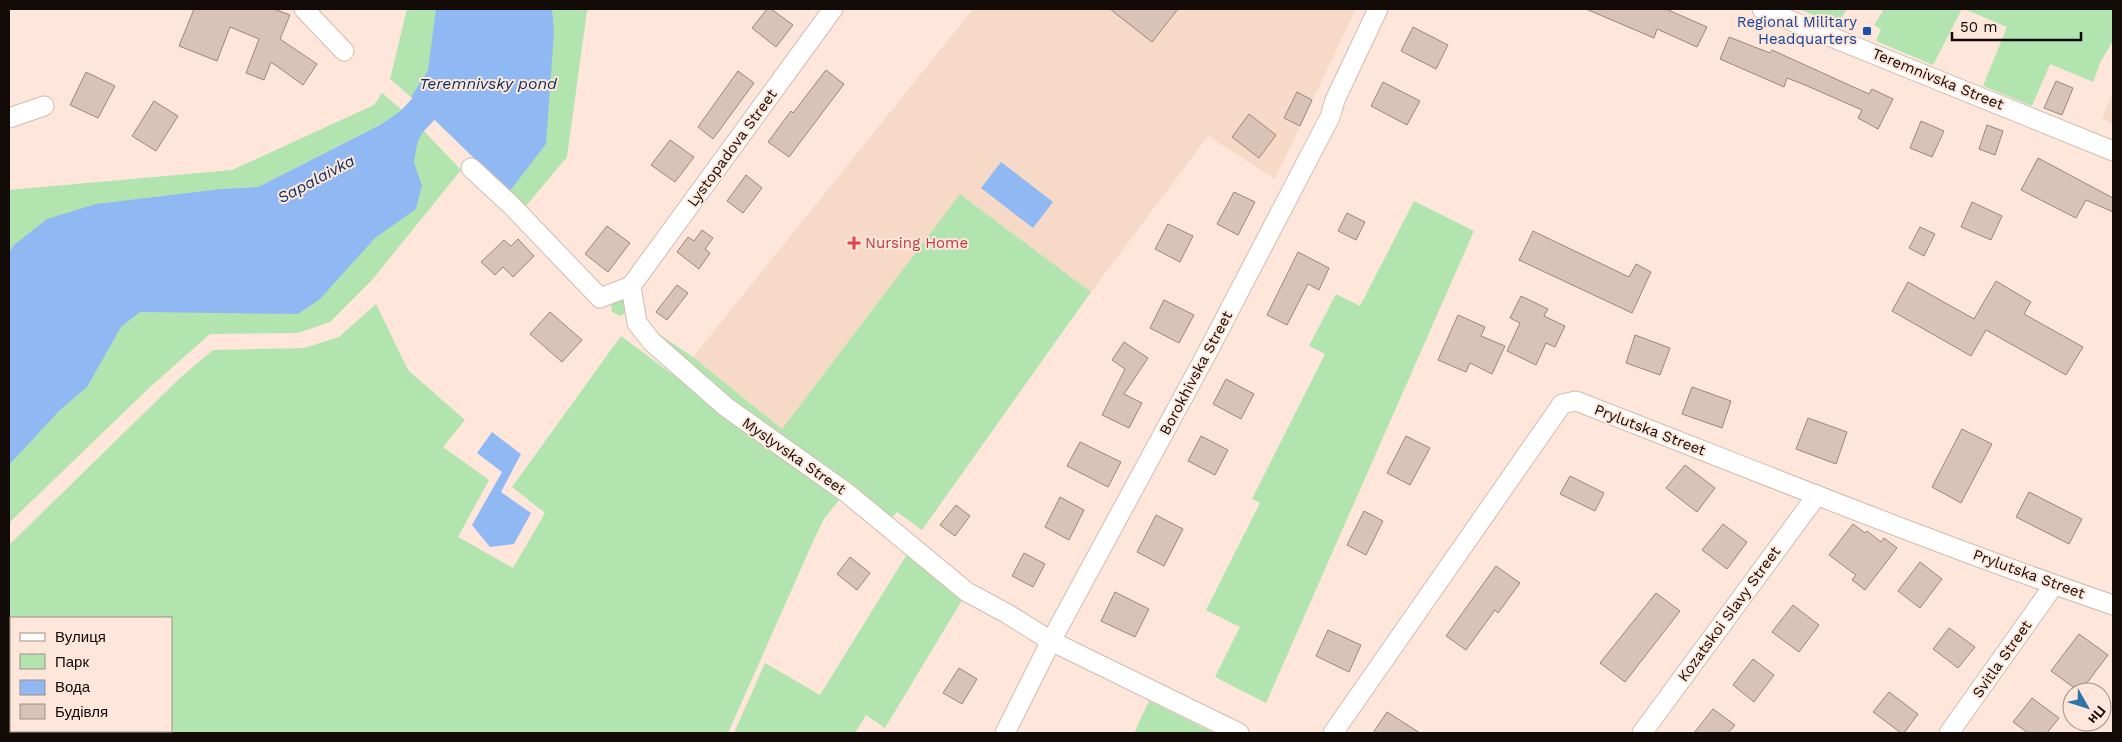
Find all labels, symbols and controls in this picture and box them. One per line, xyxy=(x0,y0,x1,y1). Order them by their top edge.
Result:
scale bar xyxy=(1952,10,2081,42)
place label: Regional Military Headquarters xyxy=(1737,13,1857,48)
text: 50 m xyxy=(1960,18,1997,36)
marker: Regional Military Headquarters xyxy=(1861,25,1873,37)
street label: Teremnivska Street xyxy=(1870,44,2007,114)
water label: Teremnivsky pond xyxy=(419,74,558,93)
street label: Lystopadova Street xyxy=(683,85,781,210)
water label: Sapalaivka xyxy=(274,151,358,207)
place label: Nursing Home xyxy=(865,234,968,252)
marker: Nursing Home xyxy=(847,236,861,250)
street label: Borokhivska Street xyxy=(1156,307,1237,438)
street label: Prylutska Street xyxy=(1592,400,1709,460)
street label: Myslyvska Street xyxy=(739,413,850,499)
street label: Kozatskoi Slavy Street xyxy=(1674,542,1785,685)
street label: Prylutska Street xyxy=(1971,545,2088,603)
street label: Svitla Street xyxy=(1969,616,2036,701)
legend xyxy=(10,617,172,732)
text: Вулиця xyxy=(55,628,106,646)
text: Парк xyxy=(55,653,89,671)
text: Вода xyxy=(55,678,91,696)
north arrow xyxy=(2062,682,2112,732)
text: Будівля xyxy=(55,703,108,721)
text: Пн xyxy=(2085,703,2109,727)

